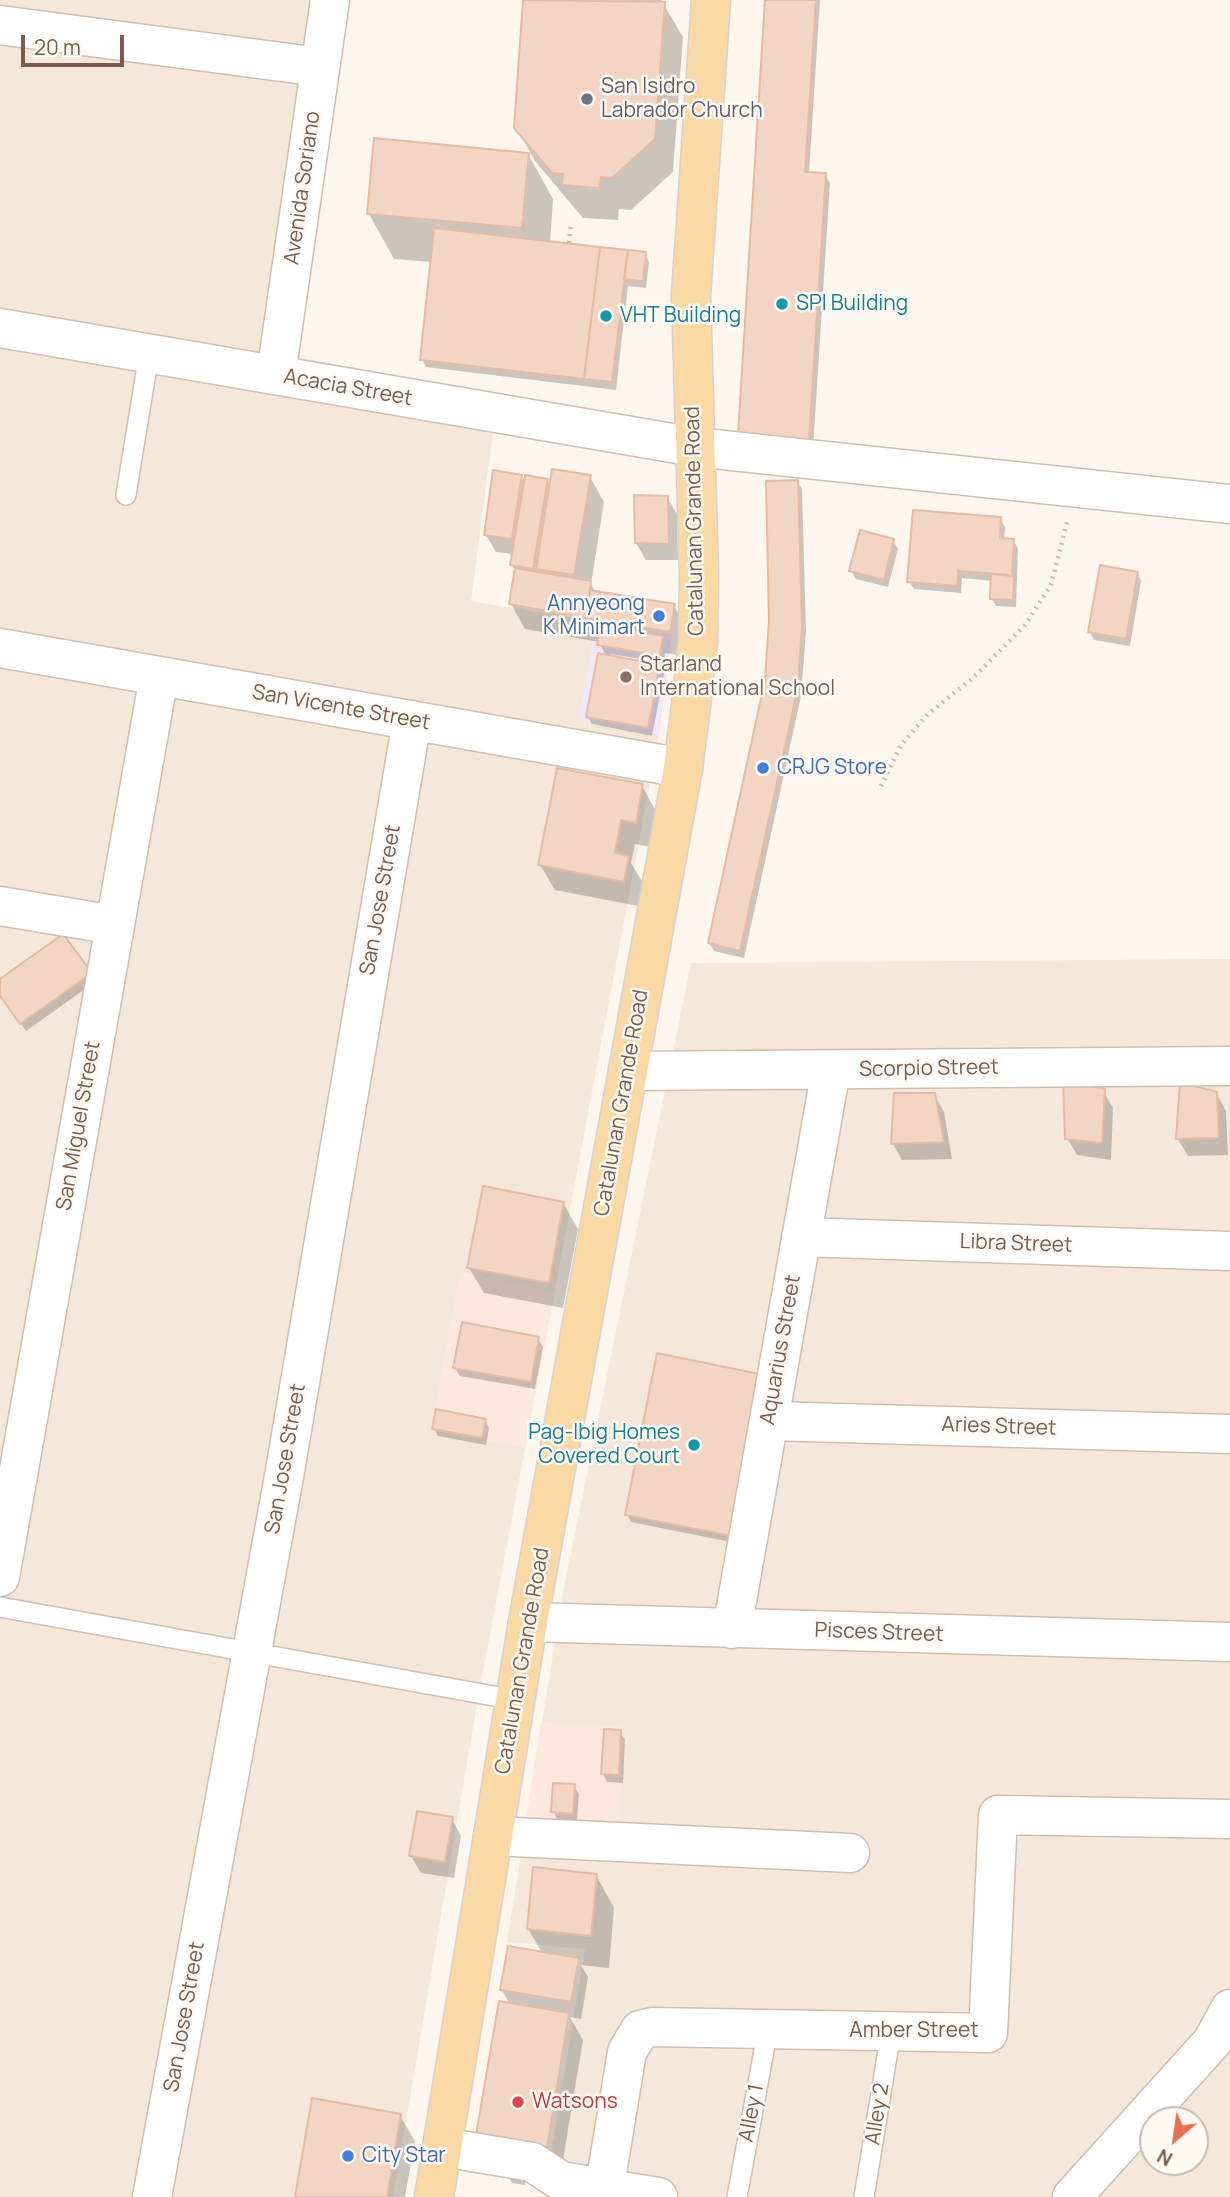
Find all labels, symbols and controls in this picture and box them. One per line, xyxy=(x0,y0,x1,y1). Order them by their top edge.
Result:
scale bar xyxy=(24,21,128,65)
text: 20 m xyxy=(34,33,81,61)
place label: San Isidro Labrador Church xyxy=(601,74,763,124)
marker: San Isidro Labrador Church xyxy=(579,91,595,107)
street label: Avenida Soriano xyxy=(280,110,326,266)
place label: SPI Building xyxy=(796,291,908,317)
marker: SPI Building xyxy=(774,296,790,312)
place label: VHT Building xyxy=(620,303,741,329)
marker: VHT Building xyxy=(598,308,614,324)
street label: Acacia Street xyxy=(282,364,414,412)
street label: Catalunan Grande Road xyxy=(680,406,710,636)
place label: Annyeong K Minimart xyxy=(543,591,645,641)
marker: Annyeong K Minimart xyxy=(651,608,667,624)
place label: Starland International School xyxy=(640,652,835,702)
marker: Starland International School xyxy=(618,669,634,685)
street label: San Vicente Street xyxy=(250,680,432,736)
place label: CRJG Store xyxy=(777,755,887,781)
marker: CRJG Store xyxy=(755,760,771,776)
street label: San Jose Street xyxy=(355,823,407,977)
street label: Catalunan Grande Road xyxy=(590,988,654,1218)
street label: San Miguel Street xyxy=(52,1039,106,1213)
street label: Scorpio Street xyxy=(859,1055,999,1083)
street label: Libra Street xyxy=(959,1229,1073,1259)
street label: Aquarius Street xyxy=(755,1273,807,1427)
street label: San Jose Street xyxy=(260,1382,312,1536)
street label: Aries Street xyxy=(941,1412,1057,1442)
place label: Pag-Ibig Homes Covered Court xyxy=(528,1420,680,1470)
marker: Pag-Ibig Homes Covered Court xyxy=(686,1437,702,1453)
street label: Catalunan Grande Road xyxy=(491,1546,555,1776)
street label: Pisces Street xyxy=(814,1618,944,1648)
street label: San Jose Street xyxy=(159,1940,211,2094)
street label: Amber Street xyxy=(849,2018,979,2044)
street label: Alley 2 xyxy=(861,2081,895,2147)
street label: Alley 1 xyxy=(734,2082,770,2144)
place label: Watsons xyxy=(532,2089,618,2115)
marker: Watsons xyxy=(510,2094,526,2110)
north arrow xyxy=(1139,2106,1209,2176)
place label: City Star xyxy=(362,2143,446,2169)
text: N xyxy=(1153,2143,1177,2172)
marker: City Star xyxy=(340,2148,356,2164)

